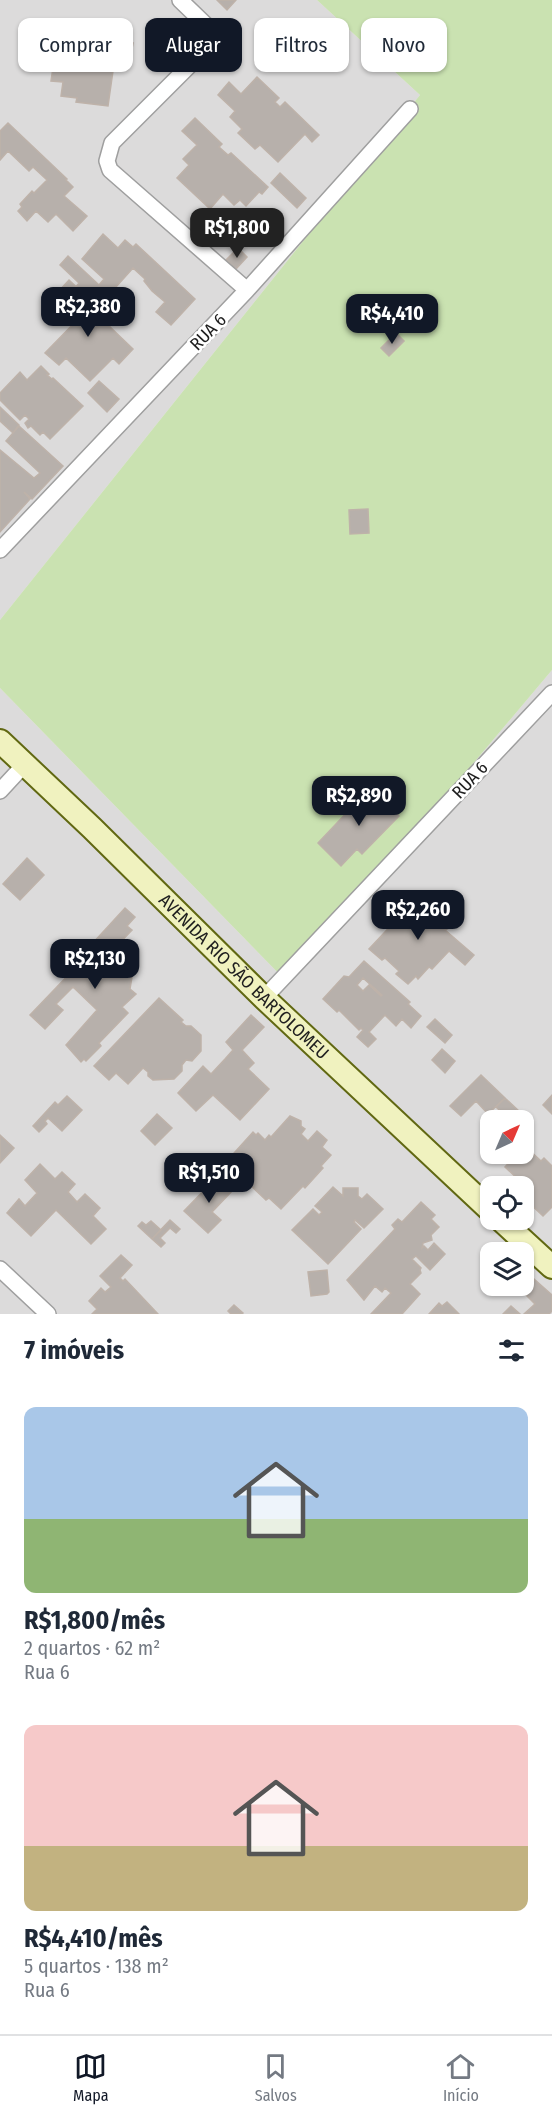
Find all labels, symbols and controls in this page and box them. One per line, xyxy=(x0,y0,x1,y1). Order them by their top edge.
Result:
chip: Comprar xyxy=(18,18,133,72)
chip: Alugar xyxy=(145,18,242,72)
chip: Filtros xyxy=(254,18,349,72)
chip: Novo xyxy=(361,18,447,72)
pin: R$1,800 xyxy=(182,208,292,259)
text: R$1,800 xyxy=(204,215,270,239)
pin: R$2,380 xyxy=(33,287,143,338)
text: R$2,380 xyxy=(55,294,121,318)
pin: R$4,410 xyxy=(337,294,447,345)
text: R$4,410 xyxy=(360,301,424,325)
street label: RUA 6 xyxy=(185,309,231,355)
street label: RUA 6 xyxy=(447,757,493,803)
pin: R$2,890 xyxy=(304,776,414,827)
text: R$2,890 xyxy=(326,783,392,807)
street label: AVENIDA RIO SÃO BARTOLOMEU xyxy=(154,889,333,1064)
pin: R$2,260 xyxy=(363,890,473,941)
text: R$2,260 xyxy=(385,897,451,921)
pin: R$2,130 xyxy=(40,939,150,990)
text: R$2,130 xyxy=(64,946,126,970)
north arrow xyxy=(480,1110,534,1164)
map controls xyxy=(480,1110,534,1296)
pin: R$1,510 xyxy=(154,1153,264,1204)
text: R$1,510 xyxy=(178,1160,240,1184)
button: locate xyxy=(480,1176,534,1230)
button: layers xyxy=(480,1242,534,1296)
icon: filters xyxy=(495,1334,528,1367)
text: 7 imóveis xyxy=(24,1335,124,1366)
icon: home xyxy=(222,1446,330,1554)
text: R$1,800/mês xyxy=(24,1605,165,1636)
text: 2 quartos · 62 m² xyxy=(24,1636,160,1660)
text: Rua 6 xyxy=(24,1660,70,1684)
icon: home xyxy=(222,1764,330,1872)
text: R$4,410/mês xyxy=(24,1923,163,1954)
text: 5 quartos · 138 m² xyxy=(24,1954,169,1978)
text: Rua 6 xyxy=(24,1978,70,2002)
tab: Mapa xyxy=(73,2050,109,2105)
tab: Salvos xyxy=(255,2050,297,2105)
tab: Início xyxy=(443,2050,479,2105)

